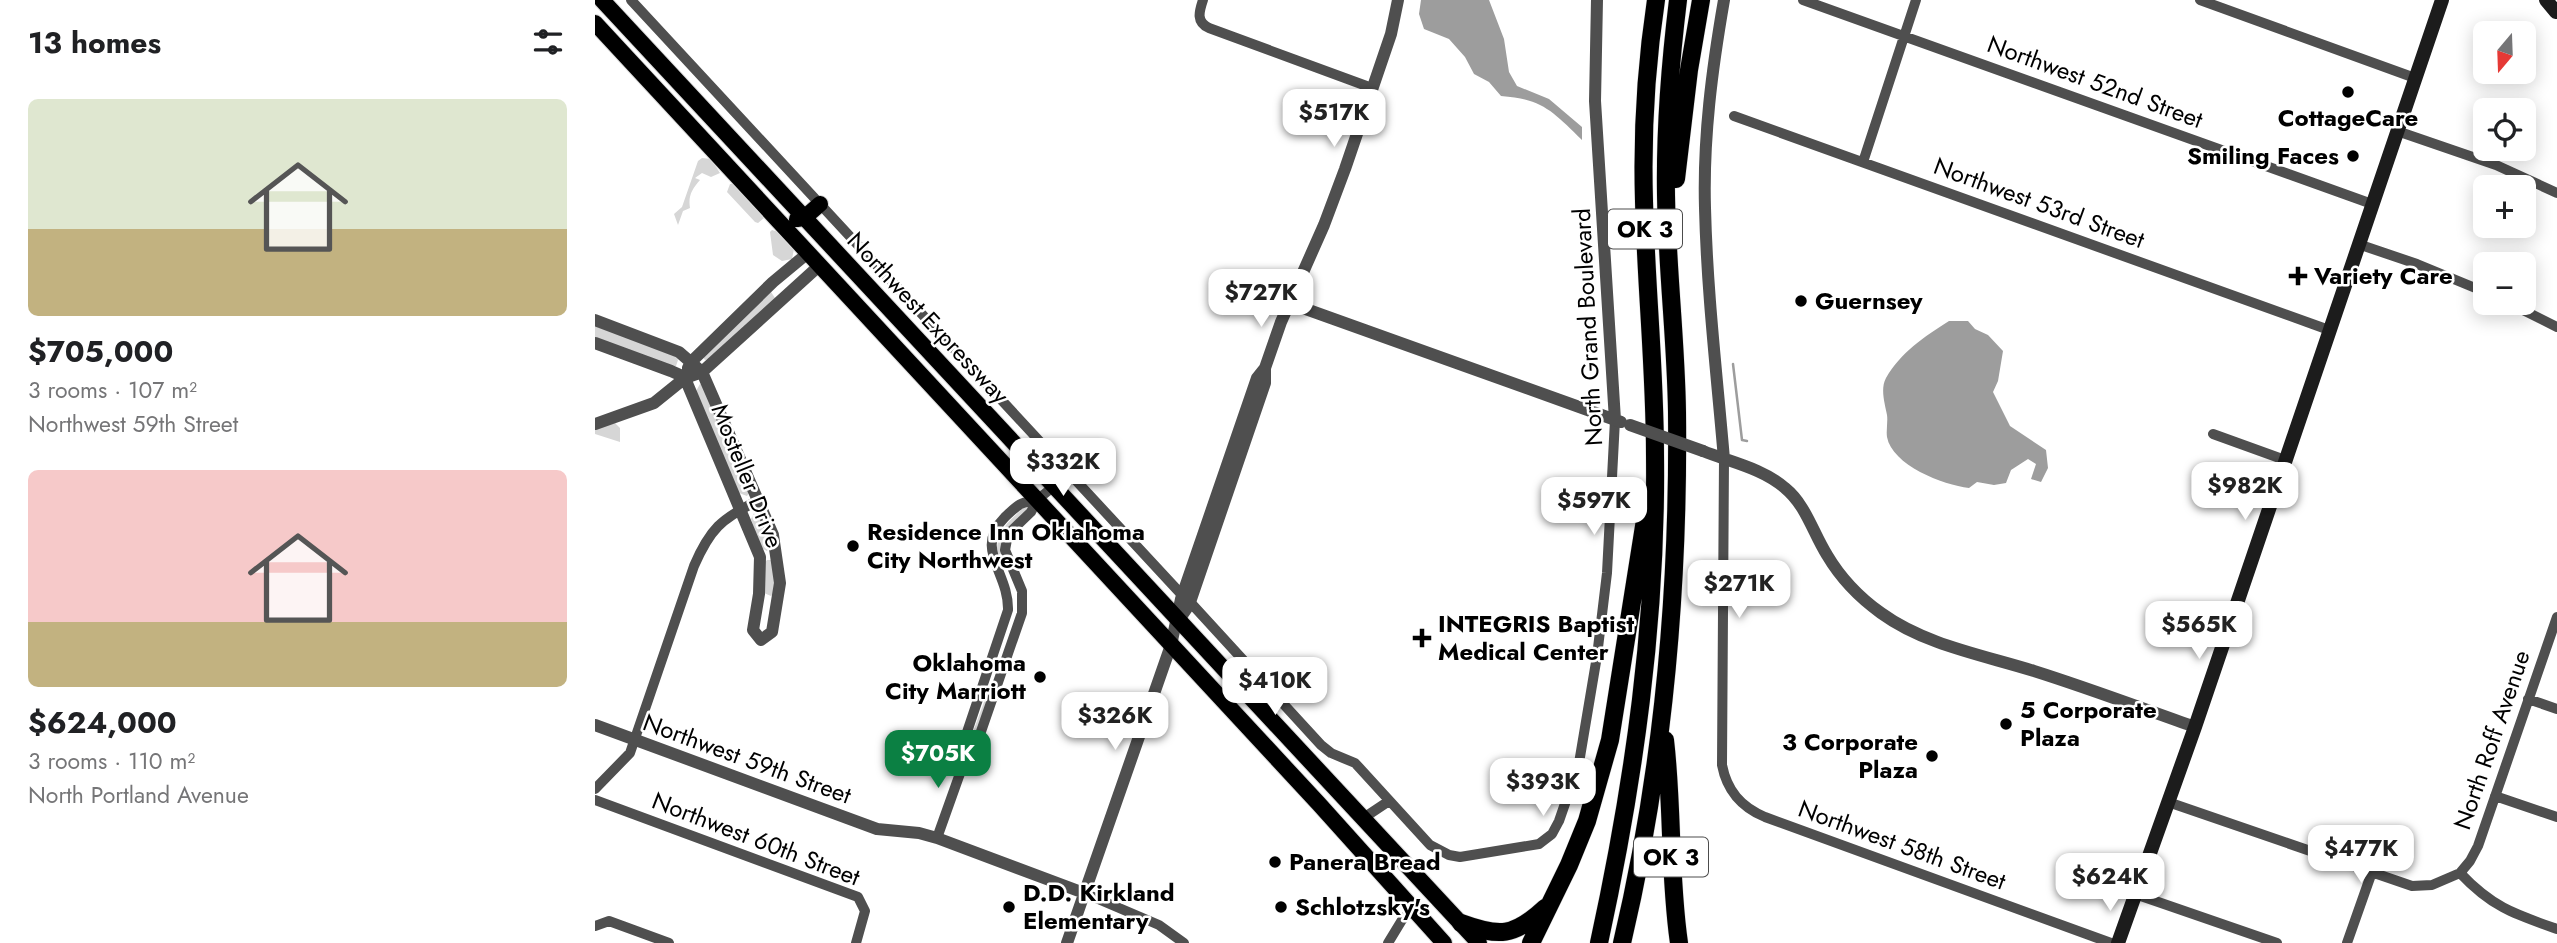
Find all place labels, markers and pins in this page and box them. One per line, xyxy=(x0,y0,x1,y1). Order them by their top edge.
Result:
marker: CottageCare xyxy=(2340,84,2356,100)
pin: $517K xyxy=(1285,90,1383,149)
place label: CottageCare xyxy=(2278,100,2418,135)
place label: Smiling Faces xyxy=(2187,138,2339,173)
marker: Smiling Faces xyxy=(2345,148,2361,164)
place label: Variety Care xyxy=(2313,258,2453,293)
marker: Variety Care xyxy=(2288,266,2308,286)
pin: $727K xyxy=(1212,270,1310,329)
place label: Guernsey xyxy=(1815,283,1923,318)
marker: Guernsey xyxy=(1793,293,1809,309)
pin: $332K xyxy=(1014,438,1112,498)
pin: $982K xyxy=(2196,462,2294,522)
pin: $597K xyxy=(1545,477,1643,537)
place label: Residence Inn Oklahoma City Northwest xyxy=(867,514,1145,577)
marker: Residence Inn Oklahoma City Northwest xyxy=(845,538,861,554)
pin: $271K xyxy=(1690,560,1788,620)
pin: $565K xyxy=(2150,602,2248,661)
place label: INTEGRIS Baptist Medical Center xyxy=(1438,606,1634,669)
marker: INTEGRIS Baptist Medical Center xyxy=(1412,628,1432,648)
place label: Oklahoma City Marriott xyxy=(885,645,1026,708)
pin: $410K xyxy=(1226,658,1324,717)
marker: Oklahoma City Marriott xyxy=(1032,669,1048,685)
pin: $326K xyxy=(1066,692,1164,752)
place label: 5 Corporate Plaza xyxy=(2020,692,2157,755)
marker: 5 Corporate Plaza xyxy=(1998,716,2014,732)
place label: 3 Corporate Plaza xyxy=(1782,724,1918,787)
pin: $705K xyxy=(889,730,987,790)
marker: 3 Corporate Plaza xyxy=(1924,748,1940,764)
pin: $393K xyxy=(1494,758,1592,818)
pin: $477K xyxy=(2312,826,2410,885)
place label: Panera Bread xyxy=(1289,844,1441,879)
pin: $624K xyxy=(2061,853,2159,913)
marker: Panera Bread xyxy=(1267,854,1283,870)
place label: D.D. Kirkland Elementary xyxy=(1023,875,1175,938)
place label: Schlotzsky's xyxy=(1295,889,1430,924)
marker: D.D. Kirkland Elementary xyxy=(1001,899,1017,915)
marker: Schlotzsky's xyxy=(1273,899,1289,915)

